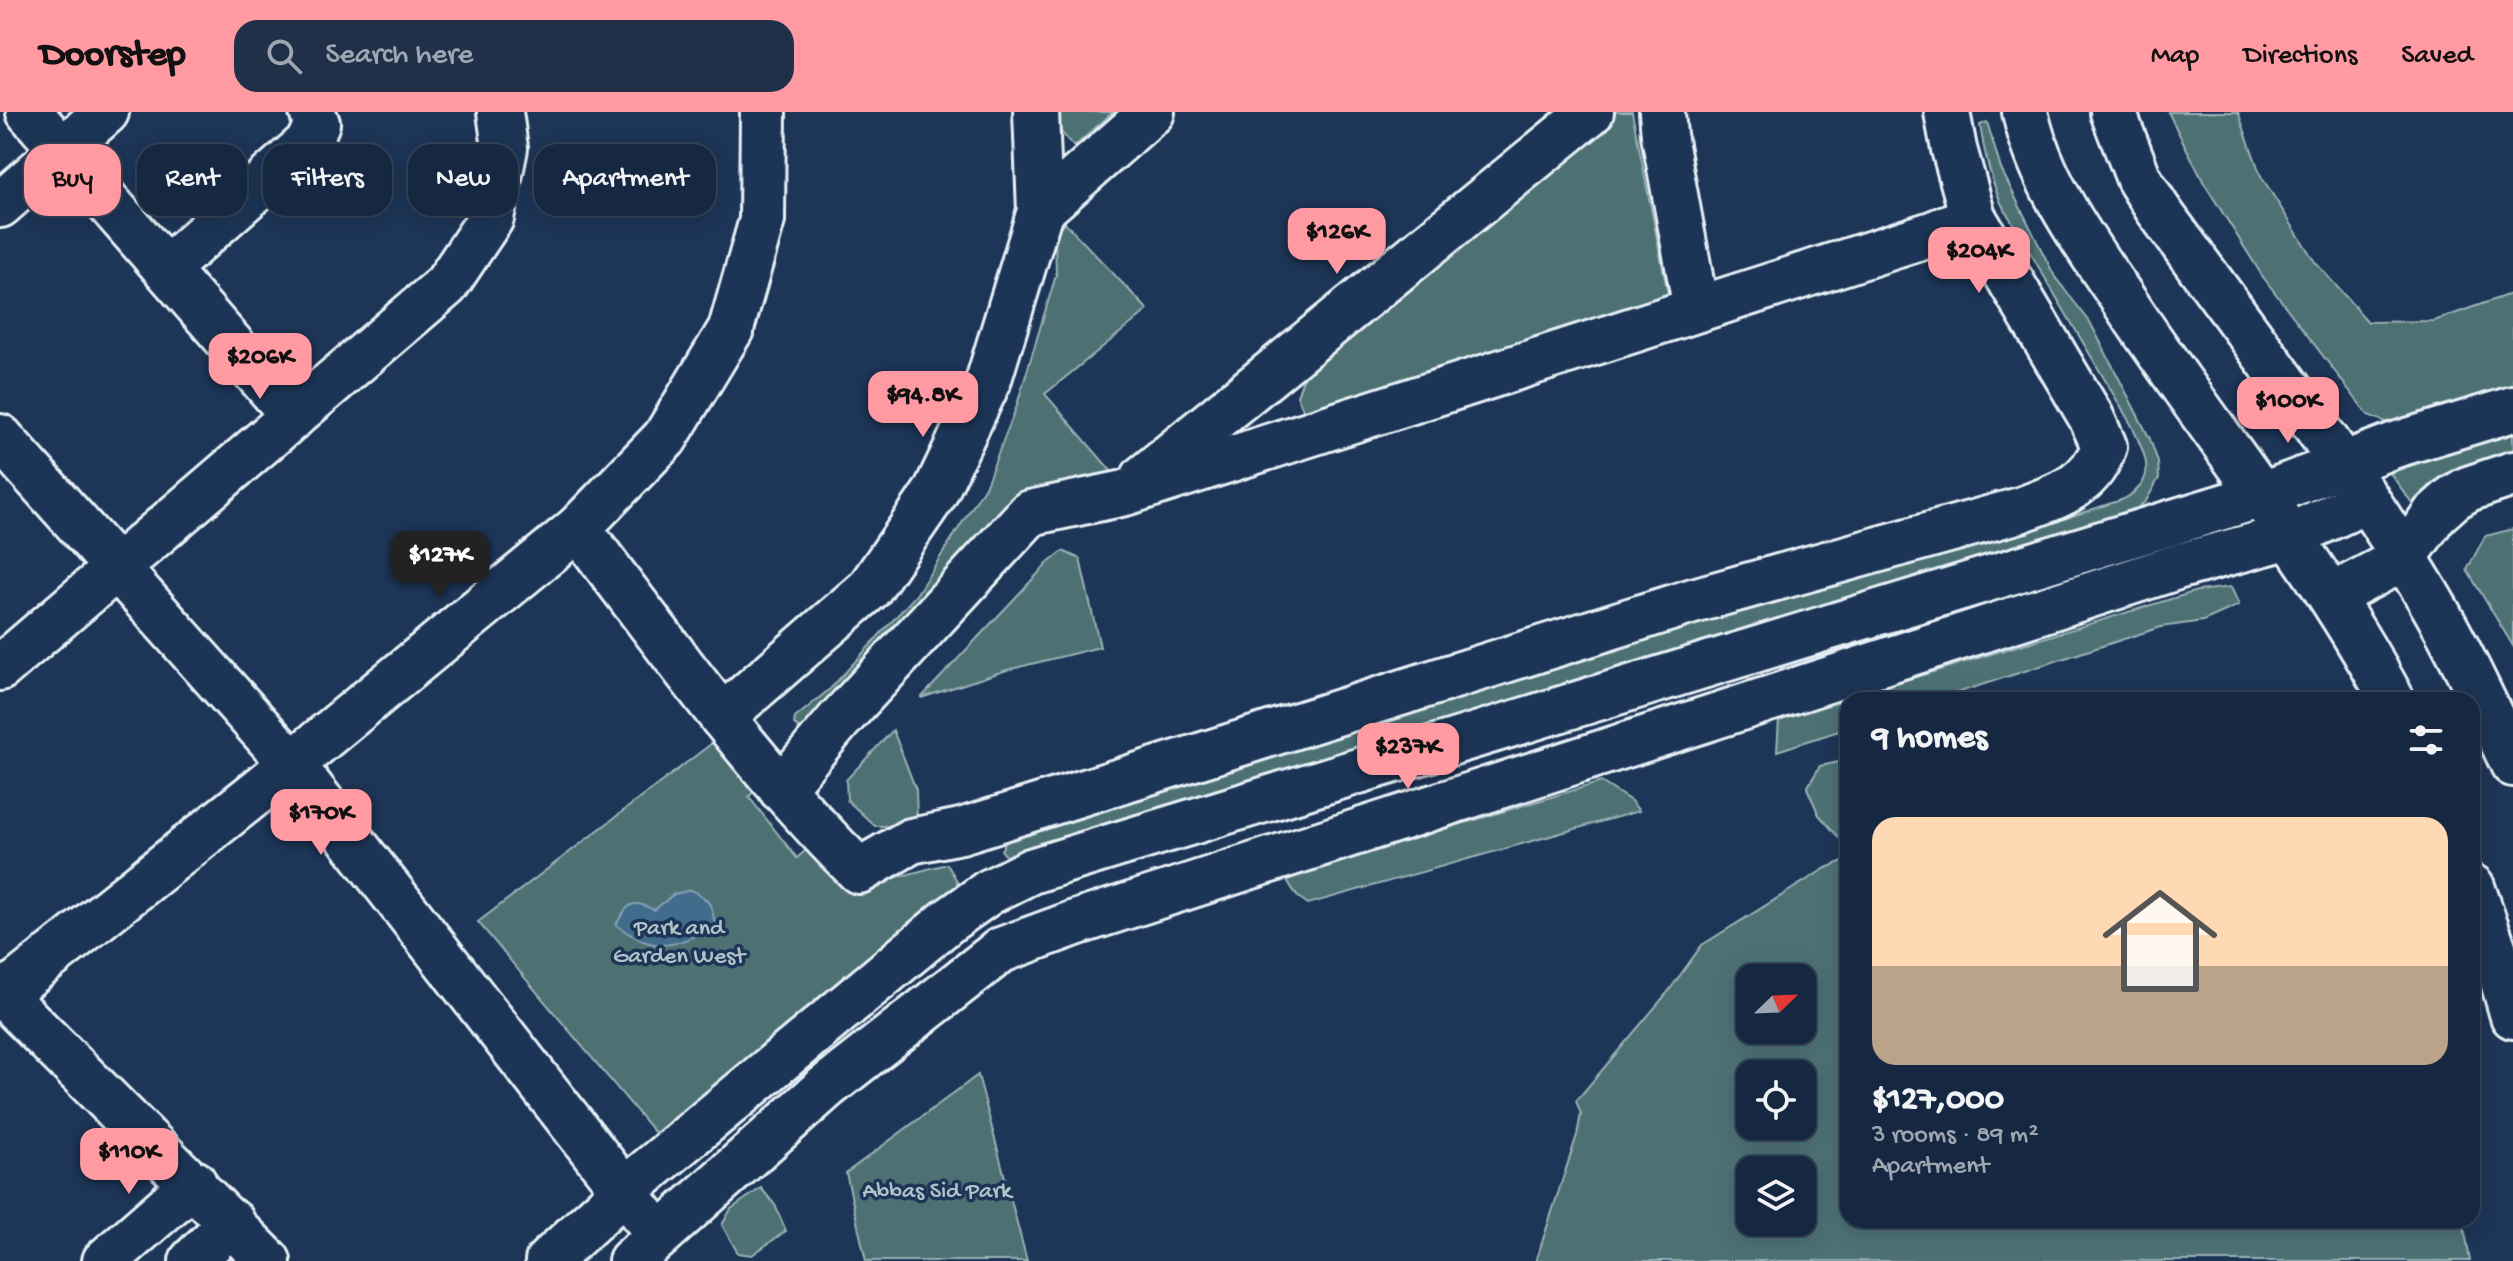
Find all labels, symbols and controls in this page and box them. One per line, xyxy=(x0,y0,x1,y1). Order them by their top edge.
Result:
search box xyxy=(234,20,794,92)
text: Doorstep xyxy=(40,34,186,78)
icon: search xyxy=(262,34,306,78)
text: Search here xyxy=(326,39,473,74)
text: Map xyxy=(2151,40,2199,73)
text: Directions xyxy=(2243,40,2357,73)
text: Saved xyxy=(2401,40,2473,73)
chip: Buy xyxy=(24,144,121,216)
chip: Rent xyxy=(137,144,247,216)
chip: Filters xyxy=(263,144,392,216)
chip: New xyxy=(408,144,518,216)
chip: Apartment xyxy=(534,144,716,216)
pin: $126K xyxy=(1281,208,1393,276)
text: $126K xyxy=(1306,218,1368,249)
pin: $204K xyxy=(1923,227,2035,295)
text: $204K xyxy=(1946,237,2012,268)
pin: $206K xyxy=(204,333,316,401)
text: $206K xyxy=(227,343,293,374)
pin: $94.8K xyxy=(858,371,988,439)
pin: $100K xyxy=(2232,377,2344,445)
text: $94.8K xyxy=(886,381,960,412)
text: $100K xyxy=(2255,387,2321,418)
pin: $127K xyxy=(384,531,496,599)
text: $127K xyxy=(409,541,471,572)
icon: filters xyxy=(2404,718,2448,762)
text: 9 homes xyxy=(1872,720,1987,760)
pin: $237K xyxy=(1352,723,1464,791)
text: $237K xyxy=(1375,733,1441,764)
pin: $170K xyxy=(265,789,377,857)
text: $170K xyxy=(289,799,353,830)
icon: home xyxy=(2088,869,2232,1013)
park label: Park and Garden West xyxy=(613,915,747,972)
north arrow xyxy=(1736,964,1816,1044)
map controls xyxy=(1736,964,1816,1236)
button: locate xyxy=(1736,1060,1816,1140)
text: $127,000 xyxy=(1872,1081,2004,1121)
text: 3 rooms · 89 m² xyxy=(1872,1121,2039,1152)
pin: $110K xyxy=(73,1128,185,1196)
text: $110K xyxy=(98,1138,160,1169)
text: Apartment xyxy=(1872,1152,1989,1183)
button: layers xyxy=(1736,1156,1816,1236)
park label: Abbas Sid Park xyxy=(862,1178,1014,1207)

